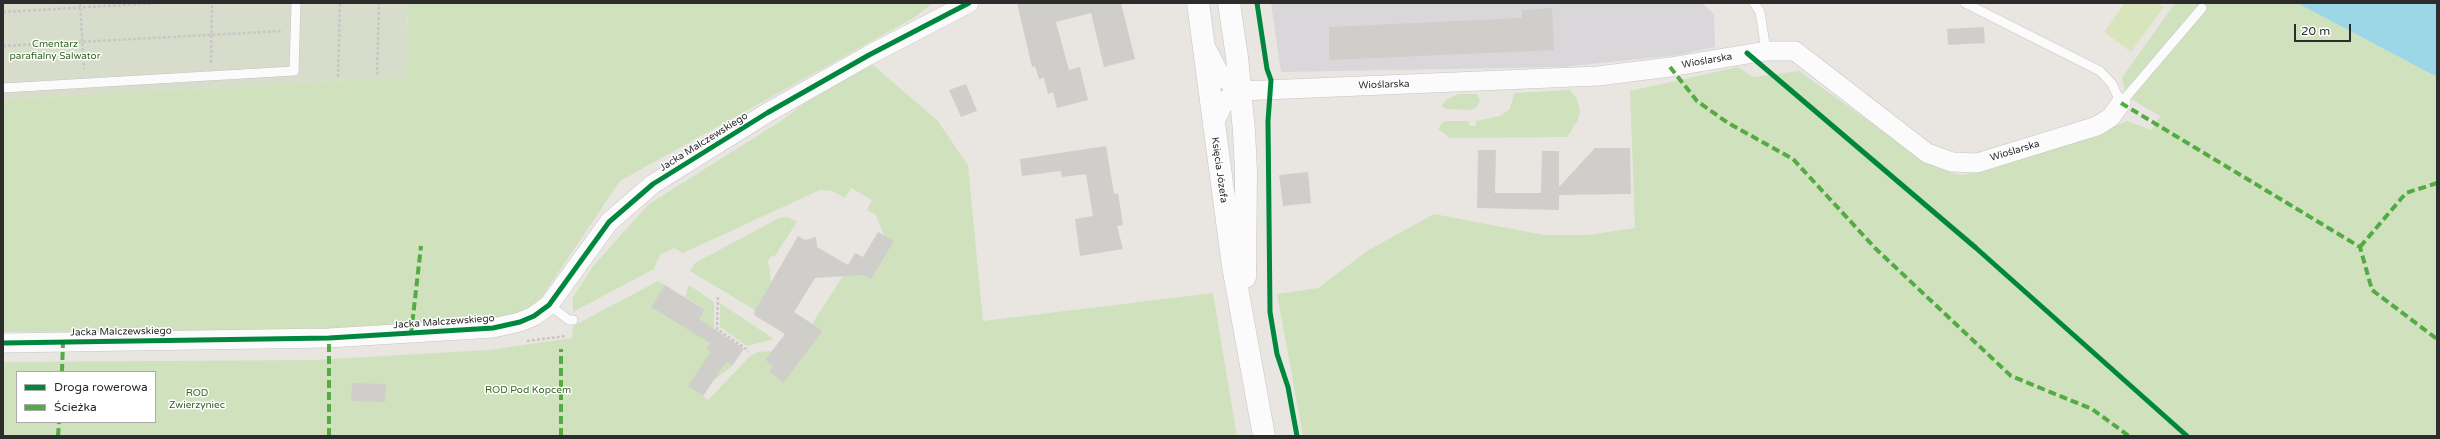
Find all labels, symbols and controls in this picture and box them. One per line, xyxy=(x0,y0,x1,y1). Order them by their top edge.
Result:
scale bar xyxy=(2296,16,2353,42)
text: 20 m xyxy=(2301,24,2330,38)
park label: Cmentarz parafialny Salwator xyxy=(10,38,100,62)
street label: Wioślarska xyxy=(1681,51,1733,71)
street label: Wioślarska xyxy=(1358,78,1410,92)
street label: Jacka Malczewskiego xyxy=(658,110,750,174)
street label: Księcia Józefa xyxy=(1208,136,1230,204)
street label: Wioślarska xyxy=(1989,138,2041,164)
street label: Jacka Malczewskiego xyxy=(393,312,495,332)
street label: Jacka Malczewskiego xyxy=(70,325,172,339)
legend xyxy=(16,371,156,423)
text: Droga rowerowa xyxy=(54,380,148,394)
park label: ROD Pod Kopcem xyxy=(485,384,571,396)
park label: ROD Zwierzyniec xyxy=(169,387,225,410)
text: Ścieżka xyxy=(54,400,97,414)

